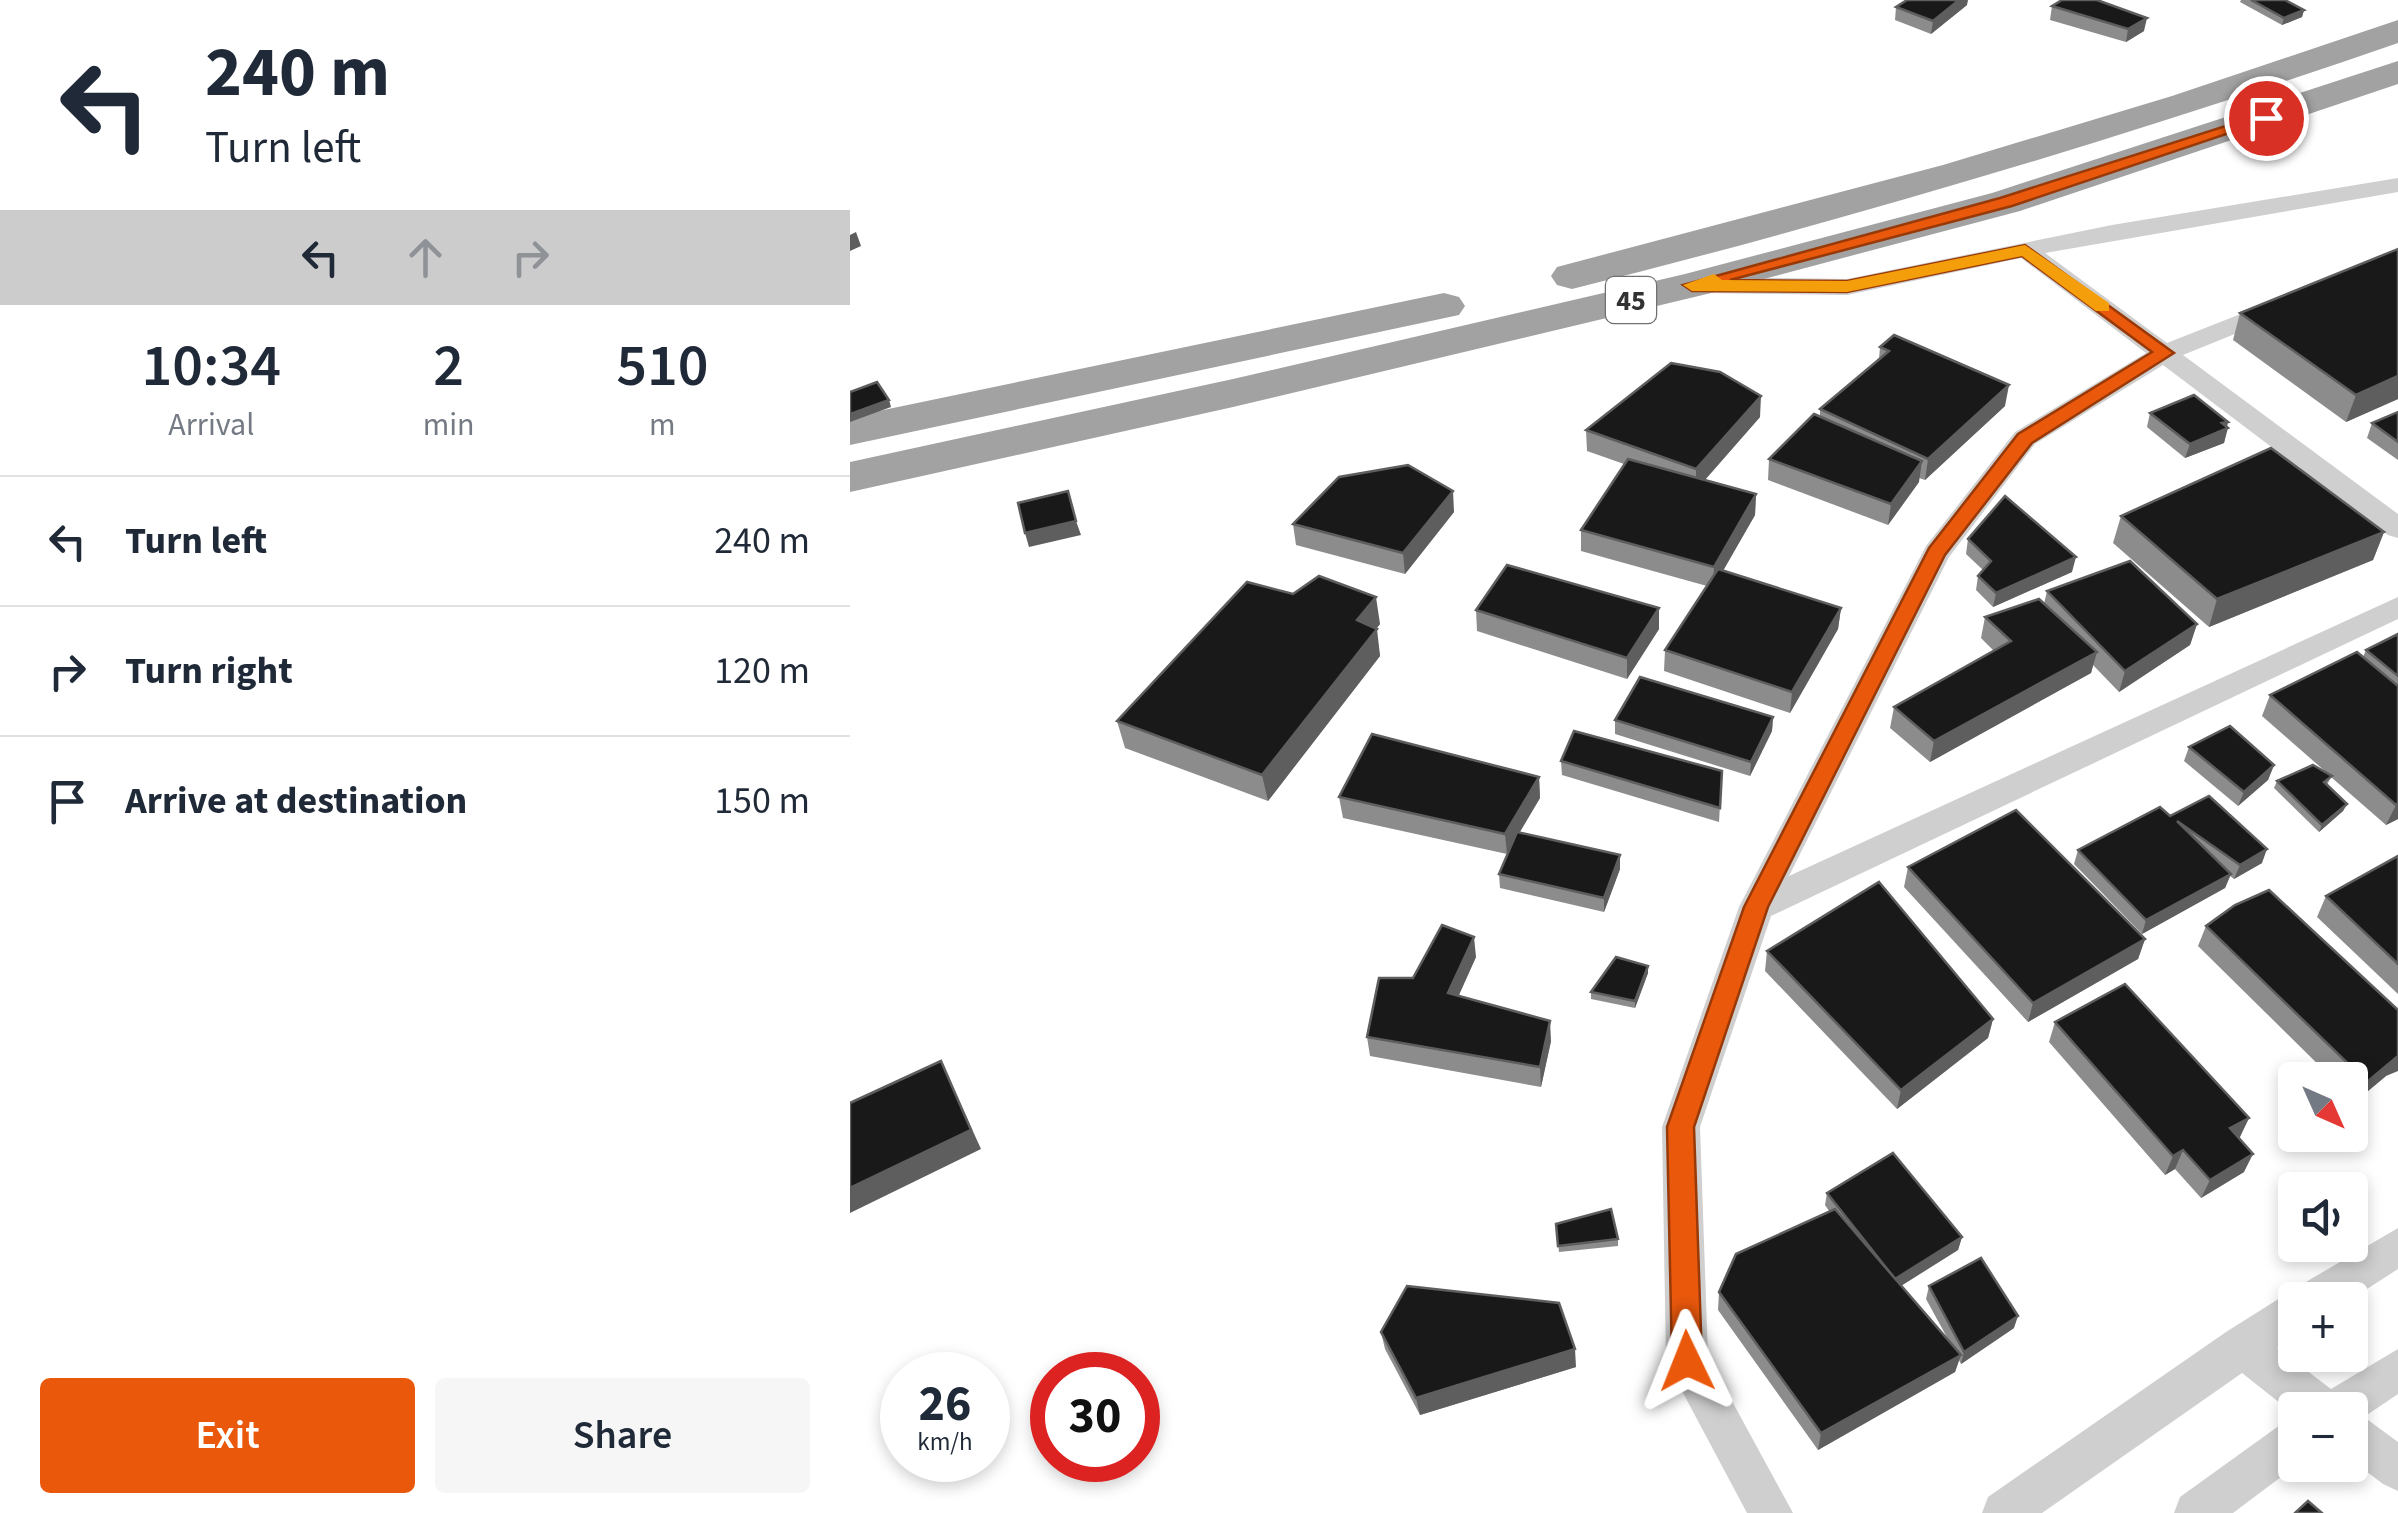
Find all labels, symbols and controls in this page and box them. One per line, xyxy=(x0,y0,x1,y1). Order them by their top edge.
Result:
text: 240 m xyxy=(205,23,390,123)
icon: left xyxy=(40,40,170,170)
pin xyxy=(2224,76,2309,161)
icon: arrive xyxy=(2239,91,2294,146)
text: Turn left xyxy=(205,116,361,180)
icon: left xyxy=(293,230,348,285)
icon: ahead xyxy=(398,230,453,285)
icon: right xyxy=(503,230,558,285)
road number: 45 xyxy=(1606,277,1656,323)
text: 10:34 xyxy=(142,324,281,409)
text: 2 xyxy=(433,324,464,409)
text: 510 xyxy=(616,324,708,409)
text: Arrival xyxy=(168,402,254,448)
text: min xyxy=(423,402,475,448)
text: m xyxy=(649,402,676,448)
icon: left xyxy=(40,514,95,569)
text: Turn left xyxy=(125,514,267,568)
text: 240 m xyxy=(714,514,810,568)
icon: right xyxy=(40,644,95,699)
text: Turn right xyxy=(125,644,293,698)
text: 120 m xyxy=(714,644,810,698)
icon: arrive xyxy=(40,774,95,829)
text: Arrive at destination xyxy=(125,774,467,828)
text: 150 m xyxy=(714,774,810,828)
north arrow xyxy=(2278,1062,2368,1152)
map controls xyxy=(2278,1062,2368,1482)
button: sound xyxy=(2278,1172,2368,1262)
button: + xyxy=(2278,1282,2368,1372)
position arrow xyxy=(1635,1309,1739,1413)
speed limit sign: 30 xyxy=(1030,1352,1160,1482)
text: 26 xyxy=(919,1369,971,1440)
button: Exit xyxy=(40,1378,415,1493)
button: Share xyxy=(435,1378,810,1493)
button: − xyxy=(2278,1392,2368,1482)
text: km/h xyxy=(917,1424,973,1460)

